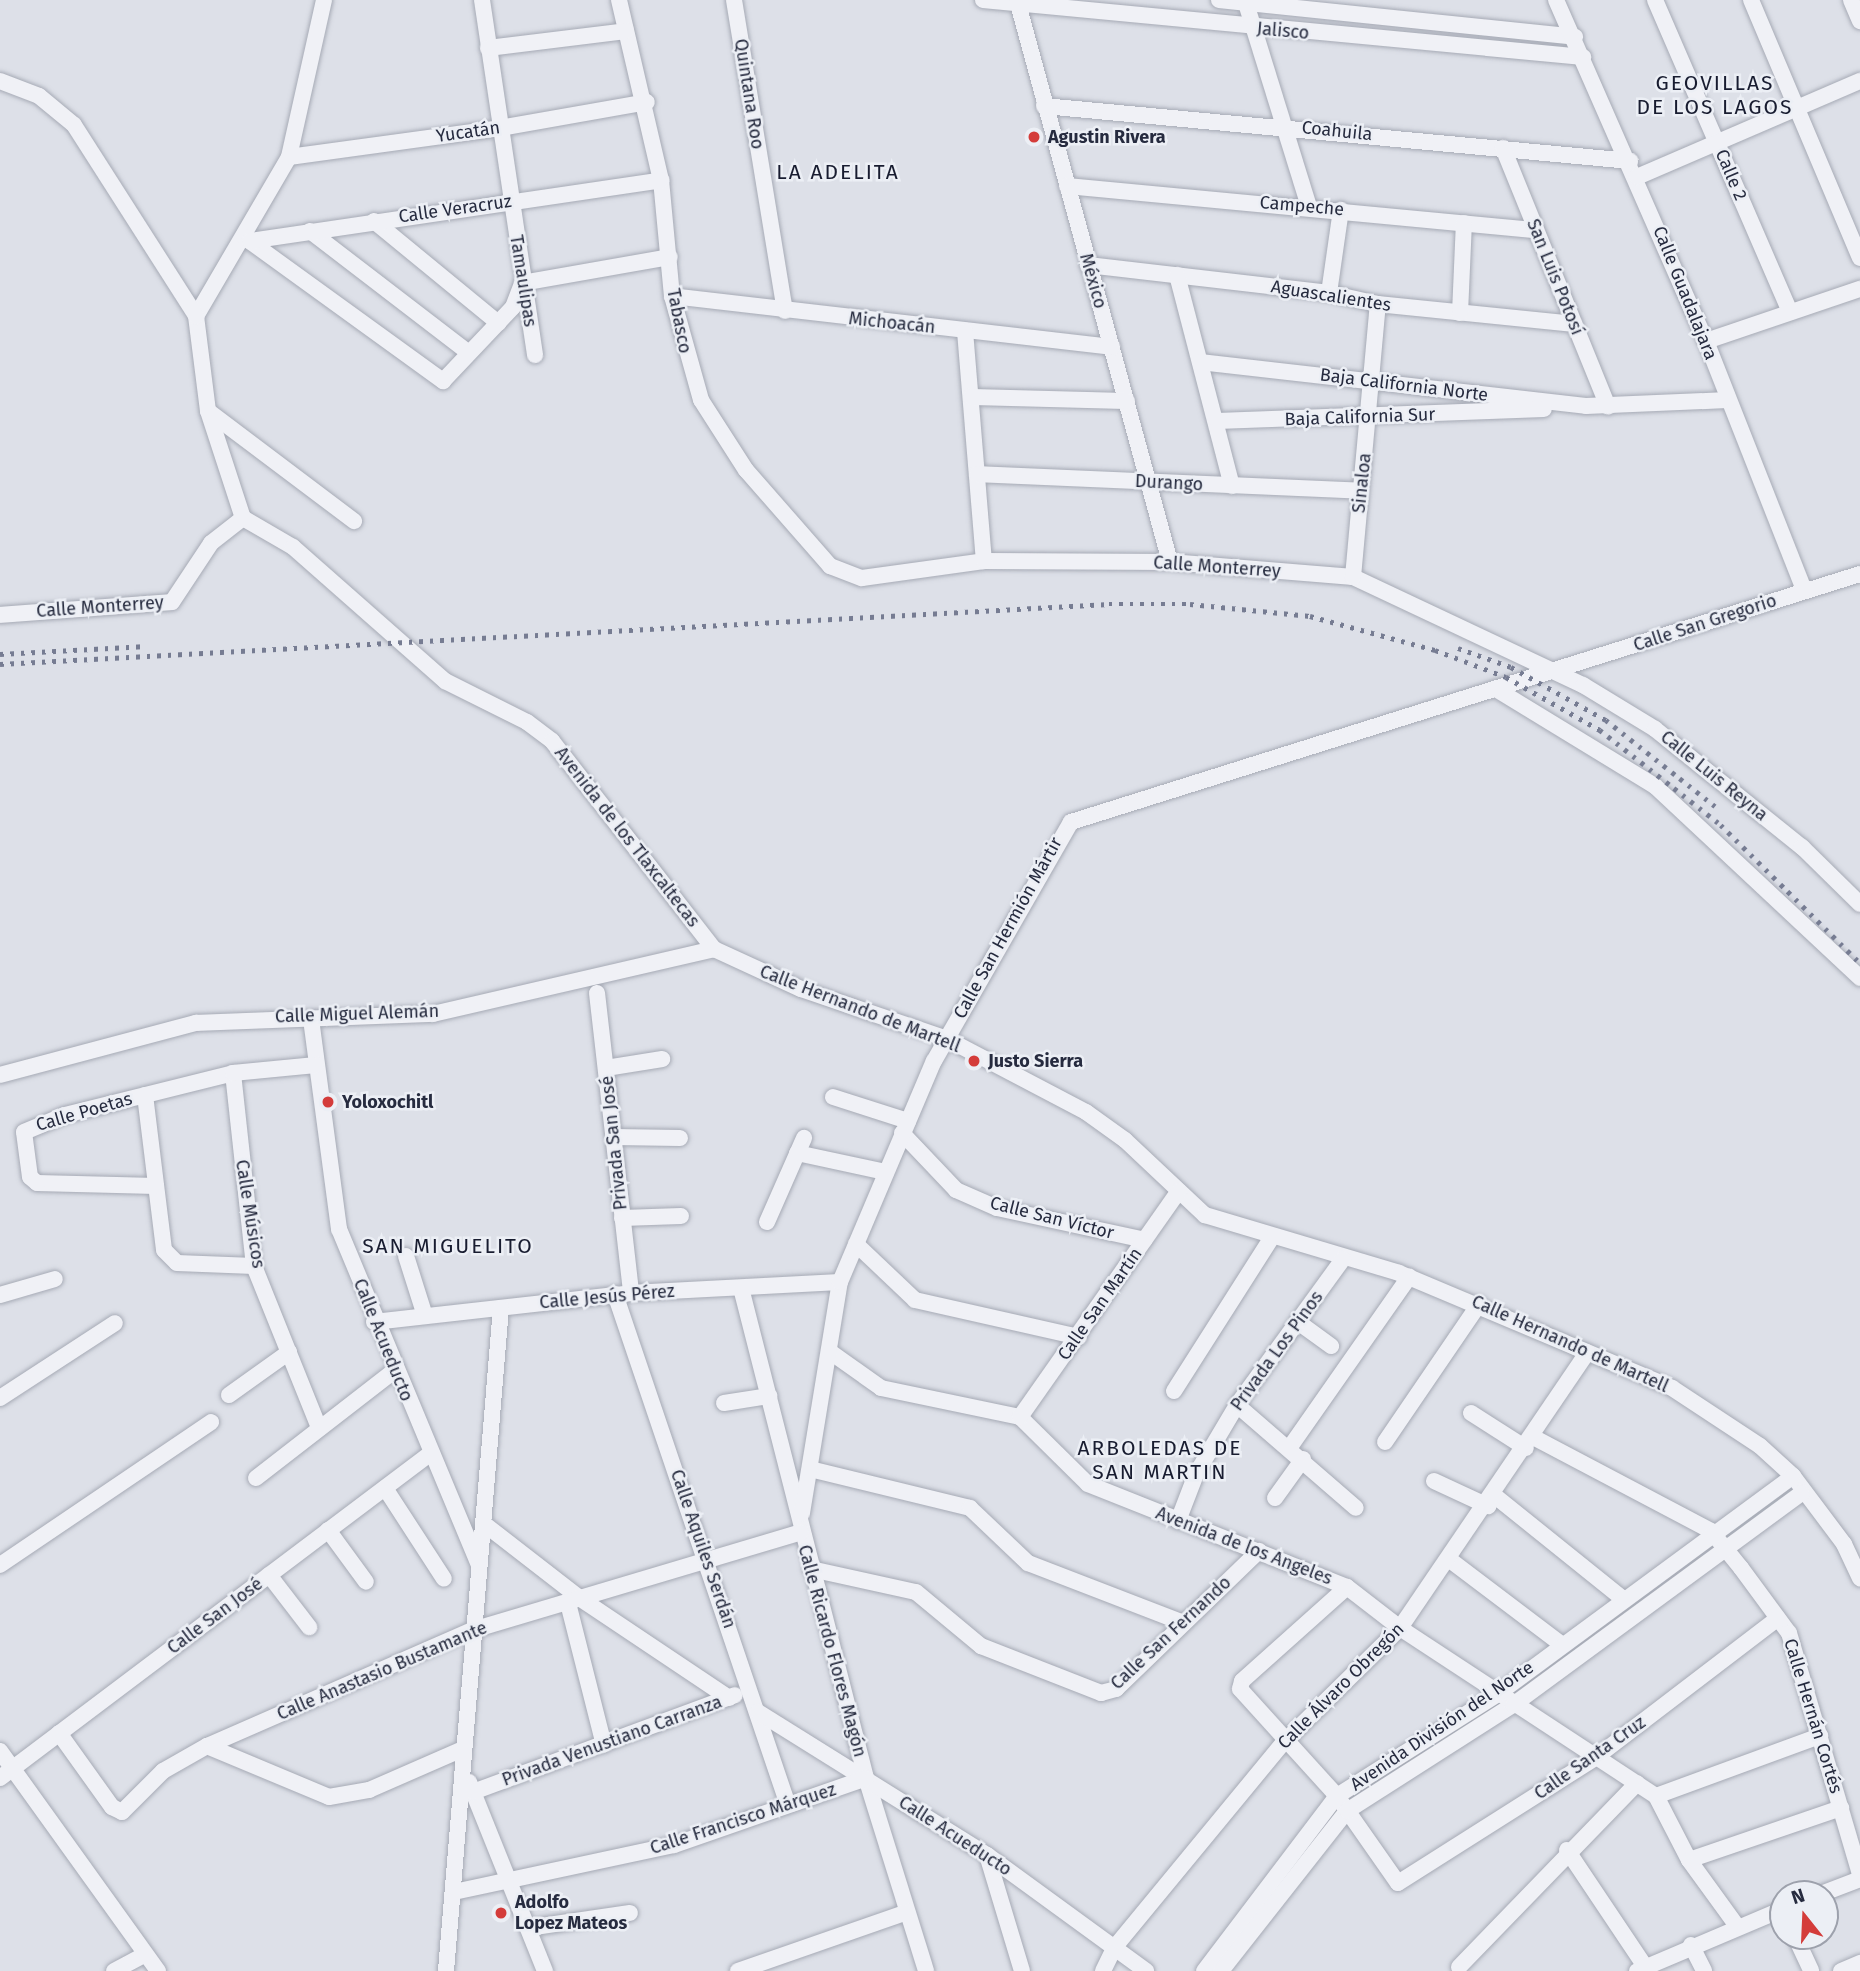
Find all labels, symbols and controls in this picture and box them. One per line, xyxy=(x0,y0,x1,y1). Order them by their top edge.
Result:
street label: Jalisco xyxy=(1256,18,1310,44)
street label: Quintana Roo xyxy=(730,37,768,151)
district label: GEOVILLAS DE LOS LAGOS xyxy=(1638,70,1792,120)
street label: Yucatán xyxy=(435,117,501,147)
street label: Coahuila xyxy=(1301,117,1373,145)
place label: Agustin Rivera xyxy=(1048,126,1166,148)
marker: Agustin Rivera xyxy=(1026,129,1042,145)
street label: Calle 2 xyxy=(1711,146,1751,204)
district label: LA ADELITA xyxy=(778,159,898,185)
street label: Calle Veracruz xyxy=(397,190,513,228)
street label: Campeche xyxy=(1259,192,1345,220)
street label: San Luis Potosí xyxy=(1522,216,1588,338)
street label: Calle Guadalajara xyxy=(1648,223,1722,363)
street label: Tamaulipas xyxy=(505,233,541,329)
street label: México xyxy=(1075,251,1111,311)
street label: Aguascalientes xyxy=(1269,276,1393,316)
street label: Tabasco xyxy=(662,287,696,355)
street label: Michoacán xyxy=(848,308,936,338)
street label: Baja California Norte xyxy=(1319,364,1489,406)
street label: Baja California Sur xyxy=(1284,404,1436,430)
street label: Sinaloa xyxy=(1348,452,1376,514)
street label: Durango xyxy=(1134,470,1204,496)
street label: Calle Monterrey xyxy=(1153,552,1281,582)
street label: Calle San Gregorio xyxy=(1631,590,1779,656)
street label: Calle Monterrey xyxy=(36,592,164,622)
street label: Calle Luis Reyna xyxy=(1656,726,1772,826)
street label: Avenida de los Tlaxcaltecas xyxy=(550,743,704,931)
street label: Calle San Hermión Mártir xyxy=(949,834,1067,1022)
street label: Calle Hernando de Martell xyxy=(757,961,963,1057)
street label: Calle Miguel Alemán xyxy=(275,1000,439,1028)
place label: Justo Sierra xyxy=(988,1050,1083,1072)
marker: Justo Sierra xyxy=(966,1053,982,1069)
street label: Privada San José xyxy=(596,1075,632,1211)
street label: Calle Poetas xyxy=(33,1088,135,1136)
place label: Yoloxochitl xyxy=(342,1091,433,1113)
marker: Yoloxochitl xyxy=(320,1094,336,1110)
street label: Calle Músicos xyxy=(231,1158,269,1270)
street label: Calle San Víctor xyxy=(988,1192,1116,1244)
district label: SAN MIGUELITO xyxy=(364,1233,532,1259)
street label: Calle San Martín xyxy=(1053,1244,1147,1364)
street label: Calle Acueducto xyxy=(349,1276,417,1404)
street label: Calle Jesús Pérez xyxy=(539,1280,675,1314)
street label: Privada Los Pinos xyxy=(1226,1287,1328,1415)
street label: Calle Hernando de Martell xyxy=(1468,1291,1672,1397)
district label: ARBOLEDAS DE SAN MARTIN xyxy=(1079,1435,1241,1485)
street label: Calle Aquiles Serdán xyxy=(666,1467,740,1631)
street label: Avenida de los Angeles xyxy=(1153,1502,1335,1590)
street label: Calle Ricardo Flores Magón xyxy=(793,1543,871,1759)
street label: Calle San Fernando xyxy=(1106,1572,1236,1694)
street label: Calle San José xyxy=(163,1573,267,1659)
street label: Calle Anastasio Bustamante xyxy=(274,1617,490,1725)
street label: Calle Álvaro Obregón xyxy=(1273,1618,1409,1754)
street label: Calle Hernán Cortés xyxy=(1779,1636,1847,1796)
street label: Avenida División del Norte xyxy=(1346,1657,1538,1795)
street label: Privada Venustiano Carranza xyxy=(499,1691,725,1791)
street label: Calle Santa Cruz xyxy=(1530,1712,1650,1804)
street label: Calle Francisco Márquez xyxy=(647,1779,839,1859)
street label: Calle Acueducto xyxy=(895,1791,1015,1881)
north arrow xyxy=(1769,1880,1839,1950)
text: N xyxy=(1788,1884,1808,1909)
place label: Adolfo Lopez Mateos xyxy=(515,1892,627,1934)
marker: Adolfo Lopez Mateos xyxy=(493,1905,509,1921)

